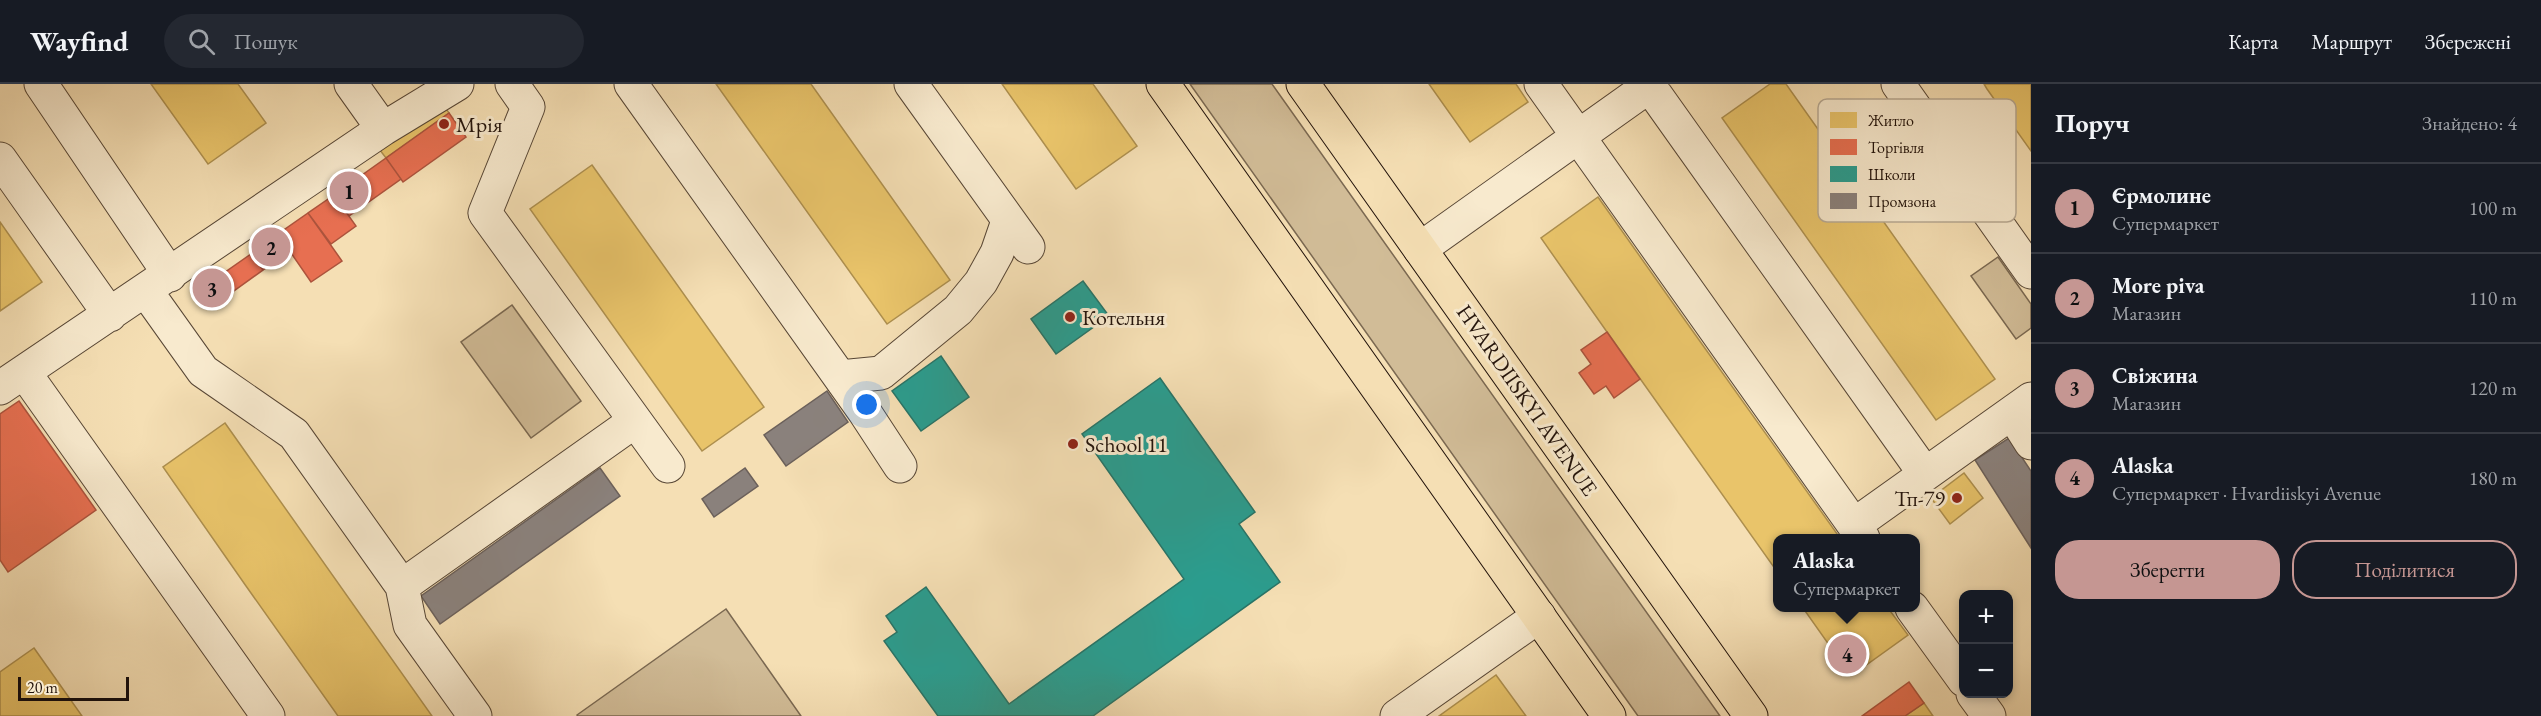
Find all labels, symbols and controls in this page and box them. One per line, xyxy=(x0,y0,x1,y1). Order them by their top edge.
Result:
search box xyxy=(164,14,584,68)
text: Wayfind xyxy=(30,23,128,59)
icon: search xyxy=(185,25,218,58)
text: Пошук xyxy=(233,27,298,56)
text: Карта xyxy=(2228,28,2278,55)
text: Маршрут xyxy=(2311,28,2392,55)
text: Збережені xyxy=(2425,28,2511,55)
legend xyxy=(1818,99,2016,222)
text: Поруч xyxy=(2055,106,2130,140)
place label: Мрія xyxy=(456,110,503,139)
text: Житло xyxy=(1867,110,1914,131)
text: Знайдено: 4 xyxy=(2422,110,2517,136)
marker: Мрія xyxy=(437,117,451,131)
text: Торгівля xyxy=(1868,137,1924,158)
text: Школи xyxy=(1868,164,1916,185)
pin: 1 xyxy=(330,168,368,214)
text: Єрмолине xyxy=(2112,181,2211,210)
text: Промзона xyxy=(1868,191,1937,212)
text: 1 xyxy=(2069,195,2080,221)
text: 100 m xyxy=(2469,195,2517,221)
text: Супермаркет xyxy=(2112,210,2219,236)
pin: 2 xyxy=(252,224,290,270)
pin: 3 xyxy=(192,266,232,310)
text: More piva xyxy=(2112,271,2204,300)
text: 2 xyxy=(2069,285,2080,311)
text: 110 m xyxy=(2469,285,2517,311)
street label: HVARDIISKYI AVENUE xyxy=(1450,299,1604,501)
text: Магазин xyxy=(2112,300,2181,326)
place label: Котельня xyxy=(1082,303,1165,332)
marker: Котельня xyxy=(1063,310,1077,324)
text: Свіжина xyxy=(2112,361,2198,390)
text: 3 xyxy=(2069,375,2080,401)
text: 120 m xyxy=(2469,375,2517,401)
your location xyxy=(852,390,881,419)
text: Магазин xyxy=(2112,390,2181,416)
place label: School 11 xyxy=(1085,430,1168,459)
marker: School 11 xyxy=(1066,437,1080,451)
text: Alaska xyxy=(2112,451,2173,480)
text: 4 xyxy=(2069,465,2080,491)
text: 180 m xyxy=(2469,465,2517,491)
text: Супермаркет · Hvardiiskyi Avenue xyxy=(2112,480,2381,506)
place label: Тп-79 xyxy=(1894,484,1945,513)
marker: Тп-79 xyxy=(1950,491,1964,505)
popup xyxy=(1773,534,1920,612)
button: Зберегти xyxy=(2055,540,2280,599)
button: Поділитися xyxy=(2292,540,2517,599)
text: Alaska xyxy=(1793,546,1854,575)
text: Супермаркет xyxy=(1793,575,1900,601)
map controls xyxy=(1959,590,2013,698)
button: + xyxy=(1959,590,2013,644)
pin: 4 xyxy=(1828,632,1866,676)
button: − xyxy=(1959,644,2013,698)
scale bar xyxy=(18,674,129,702)
text: 20 m xyxy=(27,677,58,698)

